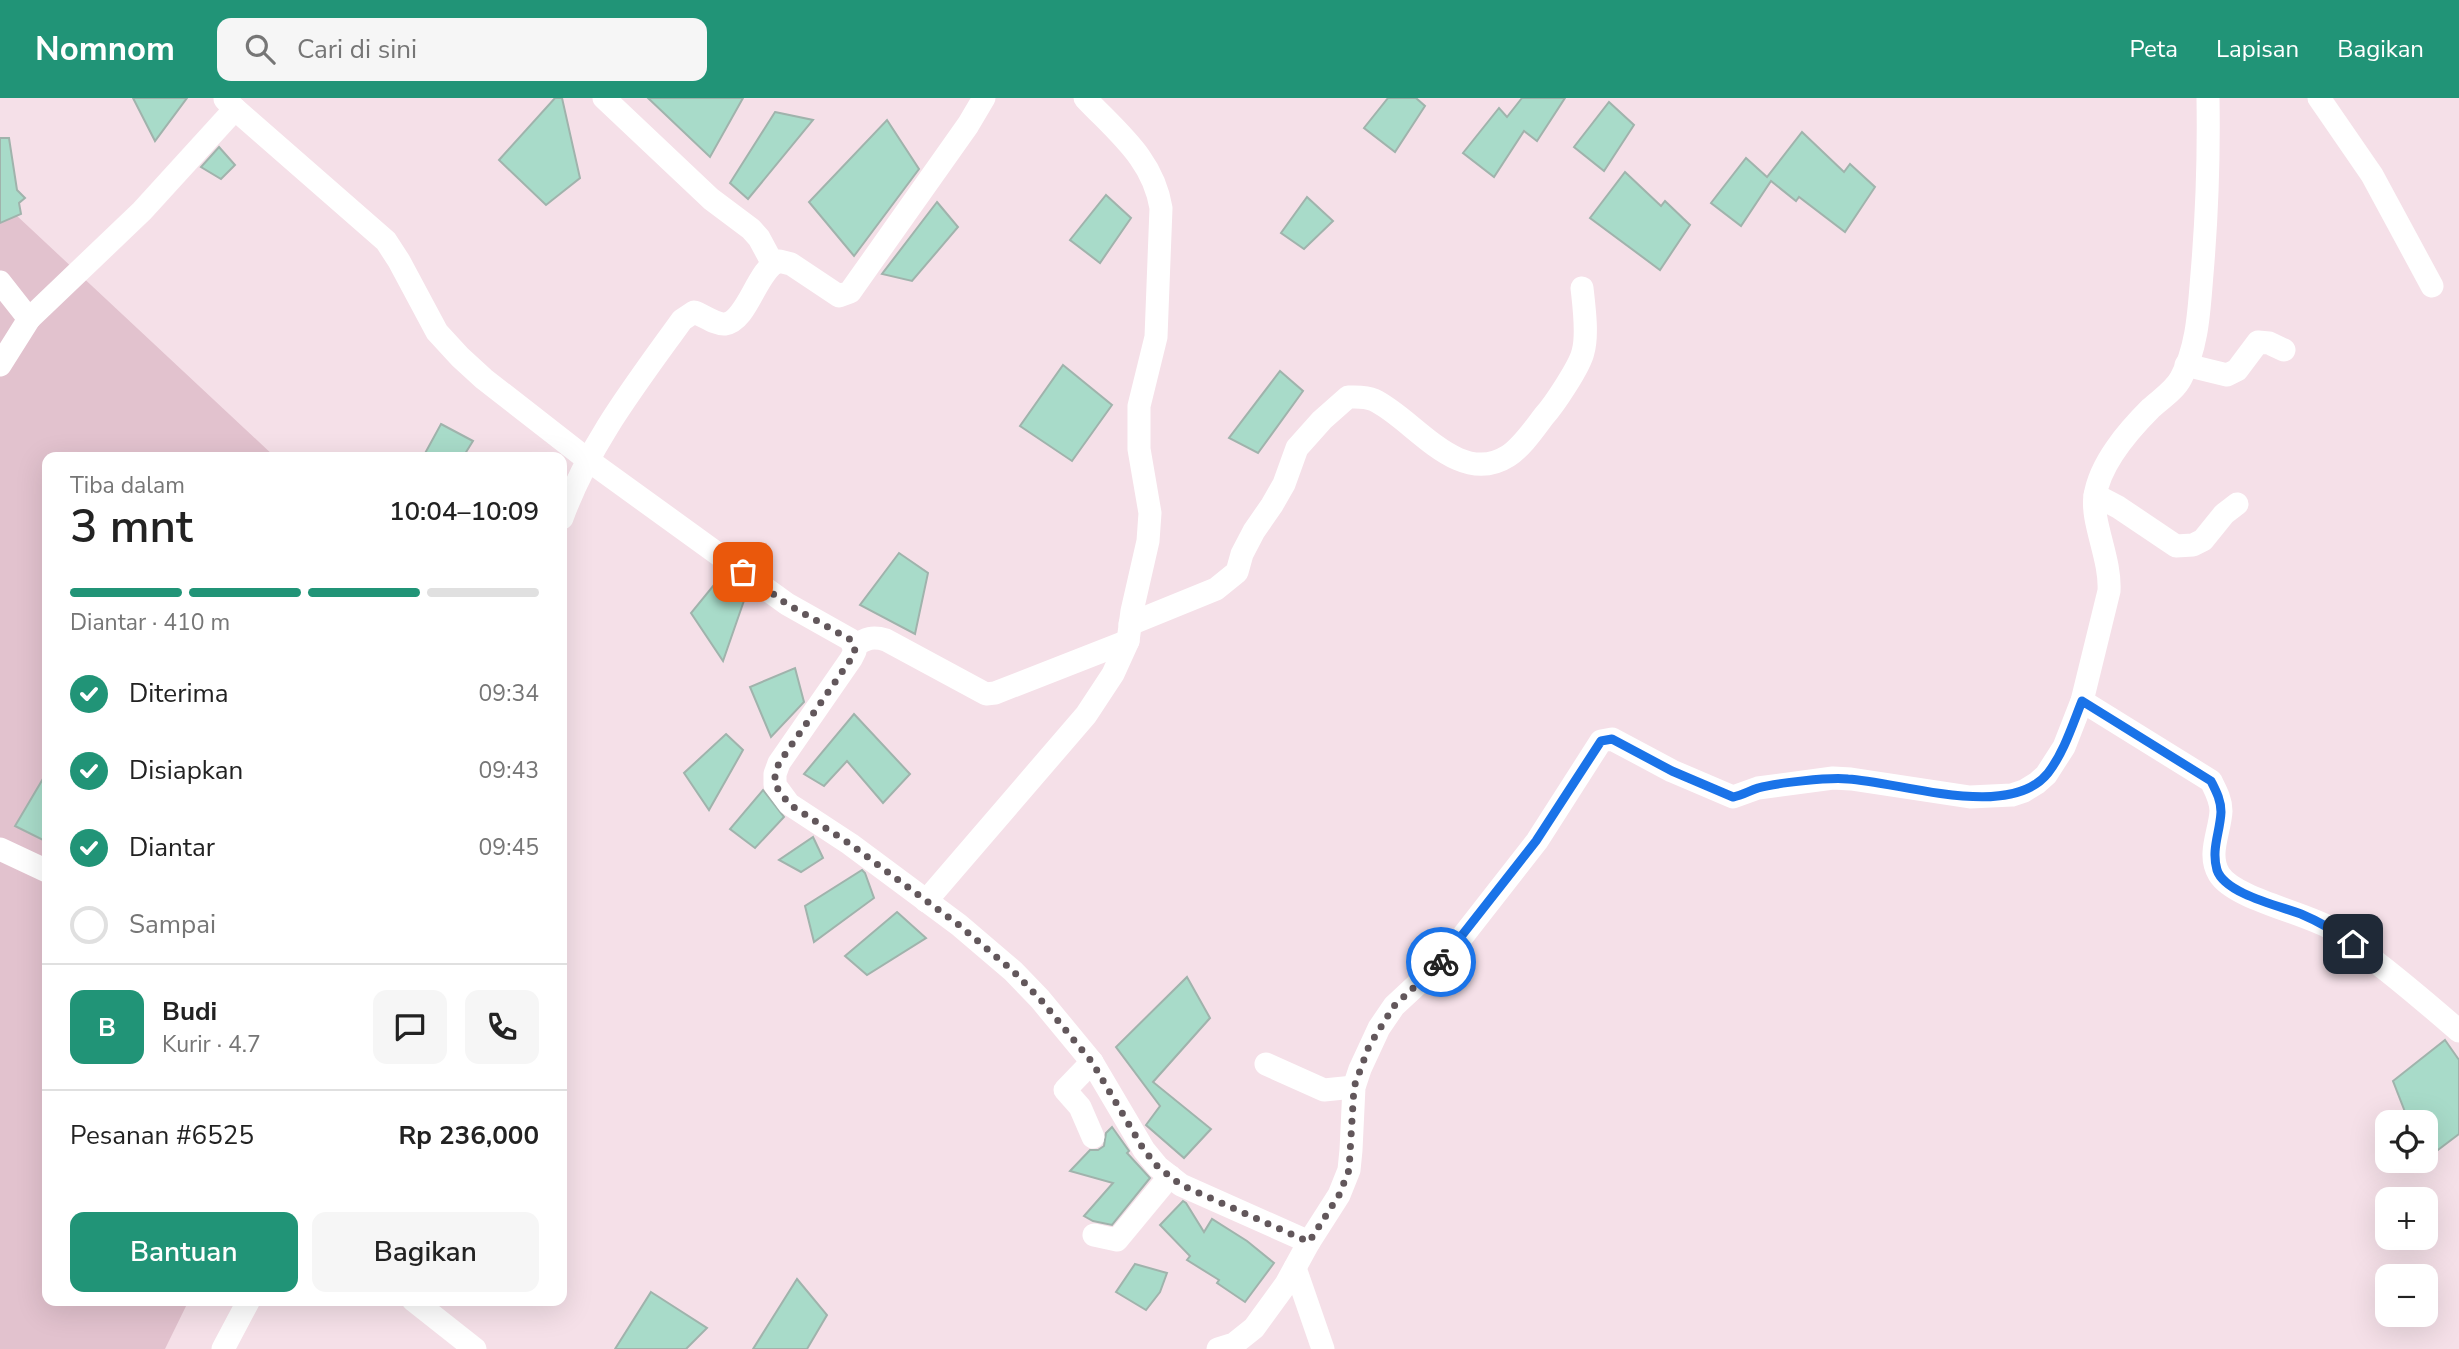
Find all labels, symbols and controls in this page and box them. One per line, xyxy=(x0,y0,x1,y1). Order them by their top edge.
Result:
search box xyxy=(217,18,707,81)
text: Nomnom xyxy=(35,27,175,72)
icon: search xyxy=(241,30,279,68)
text: Cari di sini xyxy=(297,32,417,67)
text: Peta xyxy=(2129,33,2178,65)
text: Lapisan xyxy=(2216,33,2299,65)
text: Bagikan xyxy=(2337,33,2424,65)
text: Tiba dalam xyxy=(70,470,185,501)
text: 10:04–10:09 xyxy=(389,494,539,529)
text: 3 mnt xyxy=(70,495,193,558)
pin xyxy=(713,542,773,602)
icon: bag xyxy=(724,553,762,591)
text: Diantar · 410 m xyxy=(70,607,230,638)
icon: check xyxy=(70,675,108,713)
text: Diterima xyxy=(129,676,229,711)
text: 09:34 xyxy=(479,678,539,709)
icon: check xyxy=(70,752,108,790)
text: Disiapkan xyxy=(129,753,243,788)
text: 09:43 xyxy=(479,755,539,786)
icon: check xyxy=(70,829,108,867)
text: Diantar xyxy=(129,830,215,865)
text: 09:45 xyxy=(479,832,539,863)
text: Sampai xyxy=(129,907,216,942)
pin xyxy=(2323,914,2383,974)
icon: home xyxy=(2334,925,2372,963)
courier xyxy=(1406,927,1476,997)
icon: bike xyxy=(1422,943,1460,981)
button: chat xyxy=(373,990,447,1064)
button: phone xyxy=(465,990,539,1064)
text: Budi xyxy=(162,994,217,1029)
text: B xyxy=(98,1010,116,1045)
text: Kurir · 4.7 xyxy=(162,1029,261,1060)
map controls xyxy=(2375,1110,2438,1327)
button: locate xyxy=(2375,1110,2438,1173)
text: Pesanan #6525 xyxy=(70,1118,254,1153)
text: Rp 236,000 xyxy=(398,1118,539,1153)
button: + xyxy=(2375,1187,2438,1250)
button: Bantuan xyxy=(70,1212,298,1292)
button: Bagikan xyxy=(312,1212,539,1292)
button: − xyxy=(2375,1264,2438,1327)

